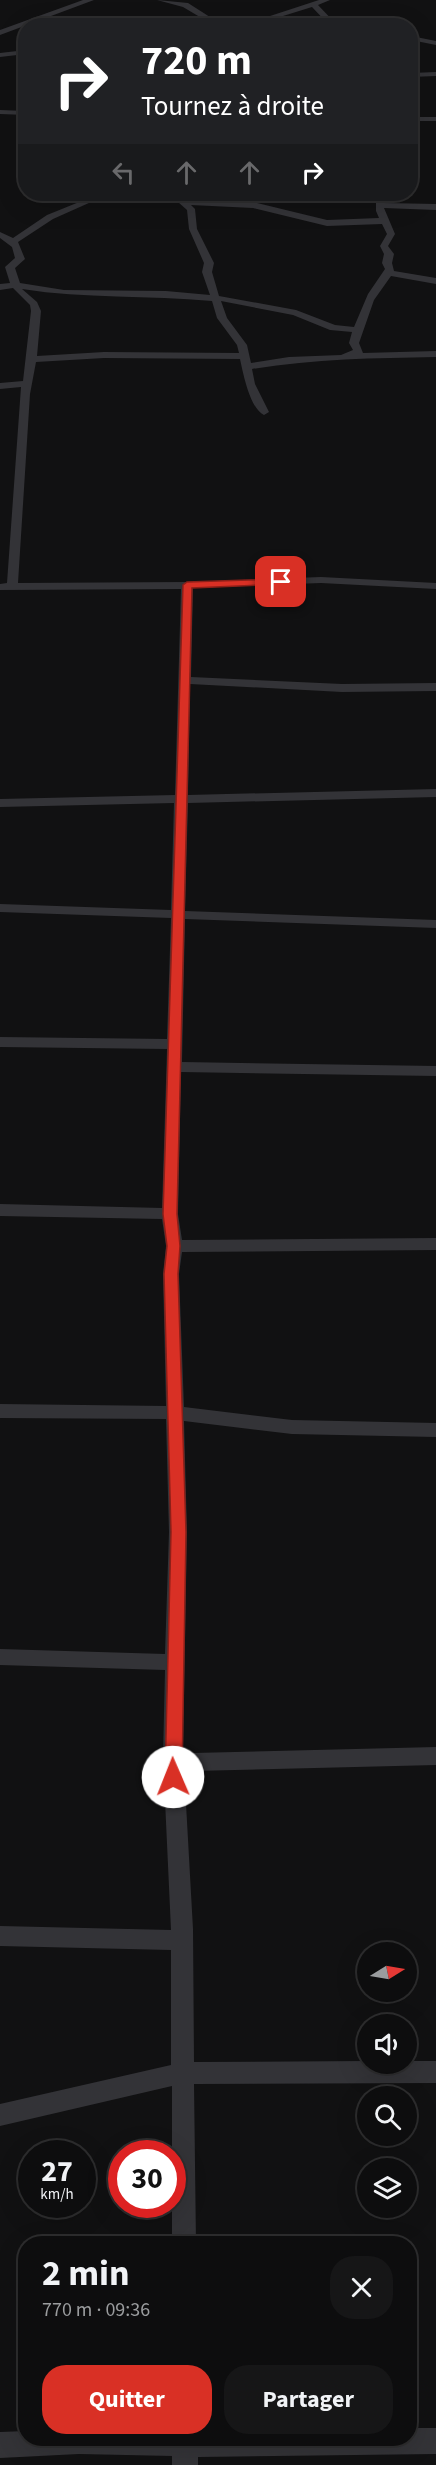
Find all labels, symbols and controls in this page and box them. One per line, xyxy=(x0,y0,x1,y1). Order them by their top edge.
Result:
text: 720 m xyxy=(141,31,252,91)
icon: right xyxy=(42,42,120,120)
text: Tournez à droite xyxy=(141,87,324,126)
icon: left xyxy=(107,156,140,189)
icon: ahead xyxy=(170,156,203,189)
icon: ahead xyxy=(233,156,266,189)
icon: right xyxy=(296,156,329,189)
pin xyxy=(255,556,306,607)
icon: arrive xyxy=(264,565,297,598)
position arrow xyxy=(141,1745,205,1809)
north arrow xyxy=(357,1942,417,2002)
map controls xyxy=(357,1942,417,2218)
button: sound xyxy=(357,2014,417,2074)
button: search xyxy=(357,2086,417,2146)
speed limit sign: 30 xyxy=(108,2140,186,2218)
text: 27 xyxy=(41,2150,73,2193)
button: layers xyxy=(357,2158,417,2218)
text: km/h xyxy=(40,2184,74,2205)
text: 2 min xyxy=(42,2248,130,2299)
button: close xyxy=(330,2256,393,2319)
text: 770 m · 09:36 xyxy=(42,2296,150,2324)
button: Quitter xyxy=(42,2365,212,2434)
button: Partager xyxy=(224,2365,393,2434)

